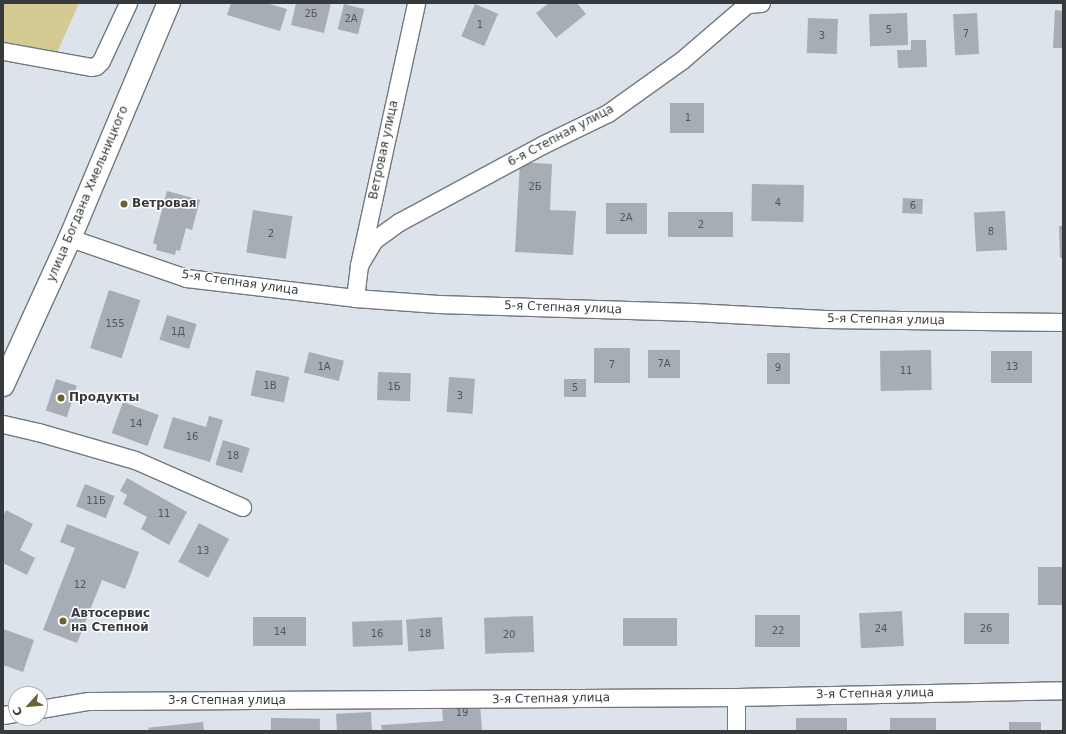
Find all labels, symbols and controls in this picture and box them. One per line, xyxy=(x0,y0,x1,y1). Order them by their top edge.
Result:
house number: 2Б xyxy=(304,8,318,20)
house number: 2А xyxy=(344,13,358,25)
house number: 1 xyxy=(477,19,483,31)
house number: 5 xyxy=(886,24,892,36)
house number: 7 xyxy=(963,28,969,40)
house number: 3 xyxy=(819,30,825,42)
street label: Ветровая улица xyxy=(366,99,402,201)
street label: 6-я Степная улица xyxy=(506,102,616,170)
street label: улица Богдана Хмельницкого xyxy=(44,104,132,284)
house number: 1 xyxy=(685,112,691,124)
house number: 2Б xyxy=(528,181,542,193)
place label: Ветровая xyxy=(132,197,196,211)
house number: 4 xyxy=(775,197,781,209)
marker: Ветровая xyxy=(119,199,129,209)
house number: 6 xyxy=(910,200,916,212)
house number: 2А xyxy=(619,212,633,224)
house number: 2 xyxy=(698,219,704,231)
house number: 8 xyxy=(988,226,994,238)
house number: 2 xyxy=(268,228,274,240)
street label: 5-я Степная улица xyxy=(181,268,299,298)
street label: 5-я Степная улица xyxy=(504,299,622,317)
street label: 5-я Степная улица xyxy=(827,312,945,328)
house number: 155 xyxy=(105,318,125,330)
house number: 1Д xyxy=(171,326,185,338)
house number: 7А xyxy=(657,358,671,370)
house number: 7 xyxy=(609,359,615,371)
house number: 1А xyxy=(317,361,331,373)
house number: 13 xyxy=(1006,361,1018,373)
house number: 9 xyxy=(775,362,781,374)
house number: 11 xyxy=(900,365,912,377)
house number: 1В xyxy=(263,380,277,392)
house number: 1Б xyxy=(387,381,401,393)
house number: 5 xyxy=(572,382,578,394)
house number: 3 xyxy=(457,390,463,402)
place label: Продукты xyxy=(69,391,139,405)
marker: Продукты xyxy=(56,393,66,403)
house number: 14 xyxy=(130,418,142,430)
house number: 16 xyxy=(186,431,198,443)
house number: 18 xyxy=(227,450,239,462)
house number: 11Б xyxy=(86,495,106,507)
house number: 11 xyxy=(158,508,170,520)
house number: 13 xyxy=(197,545,209,557)
house number: 12 xyxy=(74,579,86,591)
place label: Автосервис на Степной xyxy=(71,607,150,635)
marker: Автосервис на Степной xyxy=(58,616,68,626)
house number: 24 xyxy=(875,623,887,635)
house number: 26 xyxy=(980,623,992,635)
house number: 22 xyxy=(772,625,784,637)
house number: 14 xyxy=(274,626,286,638)
house number: 16 xyxy=(371,628,383,640)
house number: 18 xyxy=(419,628,431,640)
house number: 20 xyxy=(503,629,515,641)
north arrow xyxy=(8,686,48,726)
street label: 3-я Степная улица xyxy=(816,686,934,702)
street label: 3-я Степная улица xyxy=(492,691,610,707)
street label: 3-я Степная улица xyxy=(168,694,286,708)
text: С xyxy=(10,705,25,718)
house number: 19 xyxy=(456,707,468,719)

